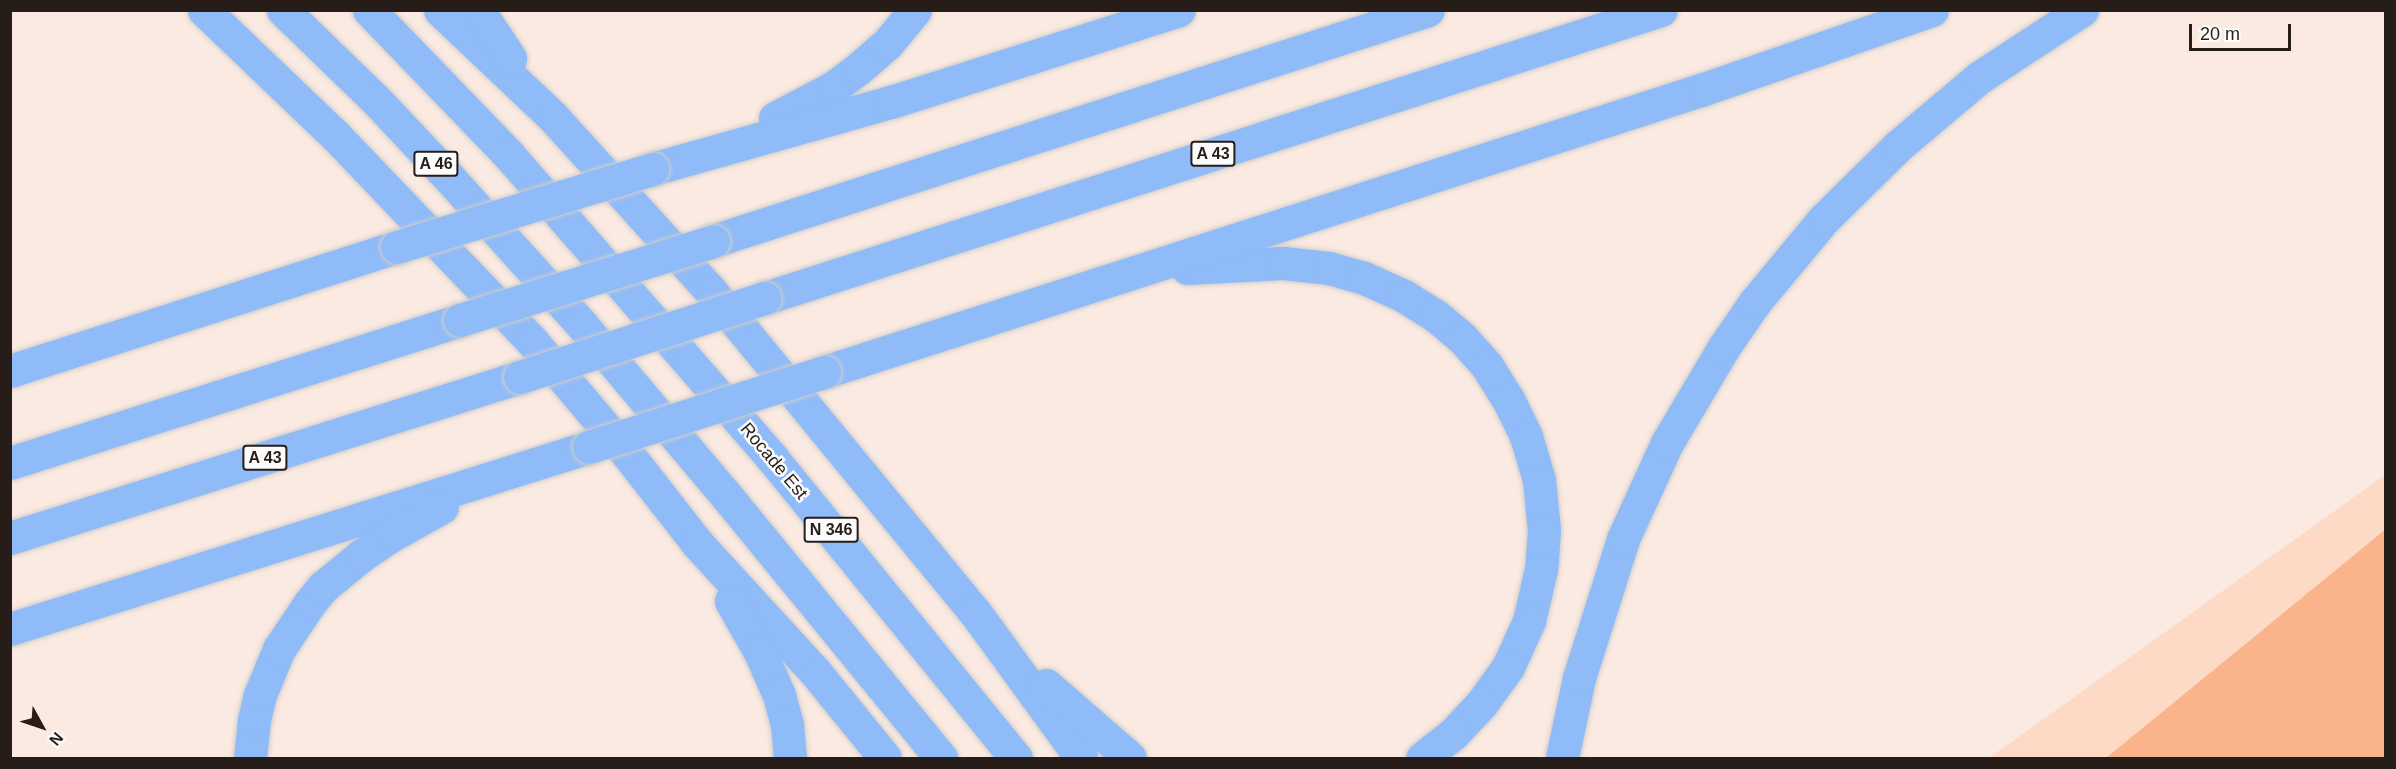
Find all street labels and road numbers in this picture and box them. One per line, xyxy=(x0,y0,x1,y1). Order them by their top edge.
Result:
road number: A 43 xyxy=(1189,141,1237,167)
road number: A 46 xyxy=(412,151,460,177)
street label: Rocade Est xyxy=(736,418,812,504)
road number: A 43 xyxy=(241,445,289,471)
road number: N 346 xyxy=(802,517,860,543)

